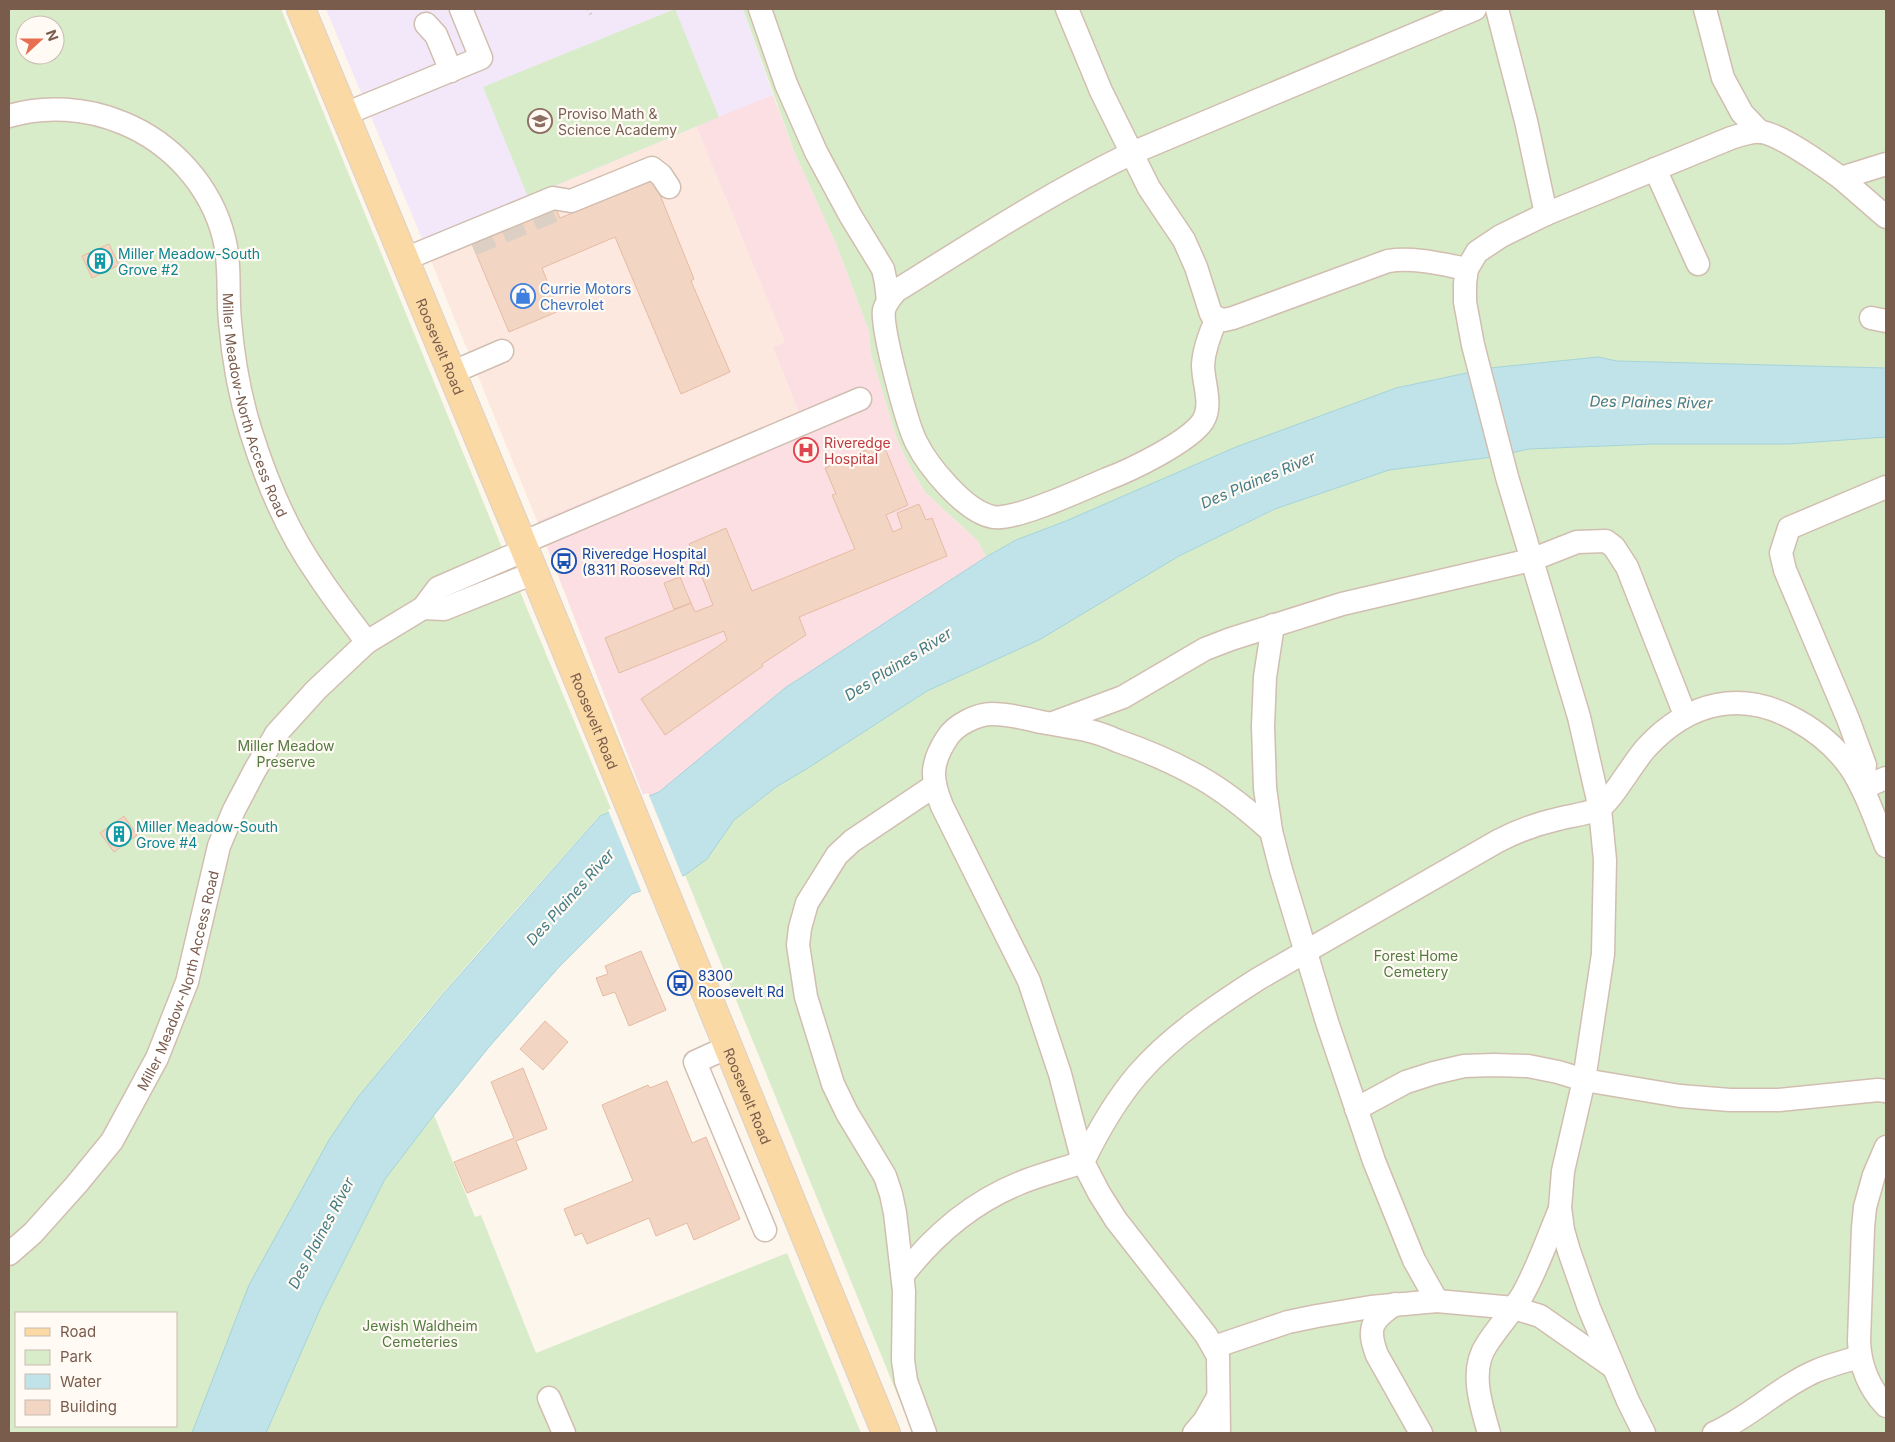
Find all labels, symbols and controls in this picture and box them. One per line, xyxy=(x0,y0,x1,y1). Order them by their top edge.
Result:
north arrow xyxy=(15,15,65,65)
text: N xyxy=(43,27,62,43)
place label: Proviso Math & Science Academy xyxy=(558,105,677,138)
school or university icon: Proviso Math & Science Academy xyxy=(527,108,553,134)
place label: Miller Meadow-South Grove #2 xyxy=(118,245,260,278)
building icon: Miller Meadow-South Grove #2 xyxy=(87,248,113,274)
place label: Currie Motors Chevrolet xyxy=(540,280,632,313)
shop icon: Currie Motors Chevrolet xyxy=(510,283,536,309)
street label: Miller Meadow-North Access Road xyxy=(220,293,291,520)
street label: Roosevelt Road xyxy=(413,296,468,397)
water label: Des Plaines River xyxy=(1589,391,1713,413)
place label: Riveredge Hospital xyxy=(824,434,891,467)
hospital icon: Riveredge Hospital xyxy=(793,437,819,463)
water label: Des Plaines River xyxy=(1198,447,1319,513)
place label: Riveredge Hospital (8311 Roosevelt Rd) xyxy=(582,545,711,578)
bus stop icon: Riveredge Hospital (8311 Roosevelt Rd) xyxy=(551,548,577,574)
water label: Des Plaines River xyxy=(841,623,955,705)
street label: Roosevelt Road xyxy=(568,670,622,771)
park label: Miller Meadow Preserve xyxy=(237,737,335,770)
place label: Miller Meadow-South Grove #4 xyxy=(136,818,278,851)
building icon: Miller Meadow-South Grove #4 xyxy=(106,821,132,847)
water label: Des Plaines River xyxy=(522,845,618,949)
street label: Miller Meadow-North Access Road xyxy=(133,869,221,1093)
park label: Forest Home Cemetery xyxy=(1374,947,1458,980)
place label: 8300 Roosevelt Rd xyxy=(698,967,784,1000)
bus stop icon: 8300 Roosevelt Rd xyxy=(667,970,693,996)
street label: Roosevelt Road xyxy=(721,1045,775,1146)
water label: Des Plaines River xyxy=(284,1174,358,1292)
legend xyxy=(15,1312,178,1427)
park label: Jewish Waldheim Cemeteries xyxy=(362,1317,478,1350)
text: Road xyxy=(60,1322,96,1341)
text: Park xyxy=(60,1347,93,1366)
text: Water xyxy=(60,1372,102,1391)
text: Building xyxy=(60,1397,117,1416)

